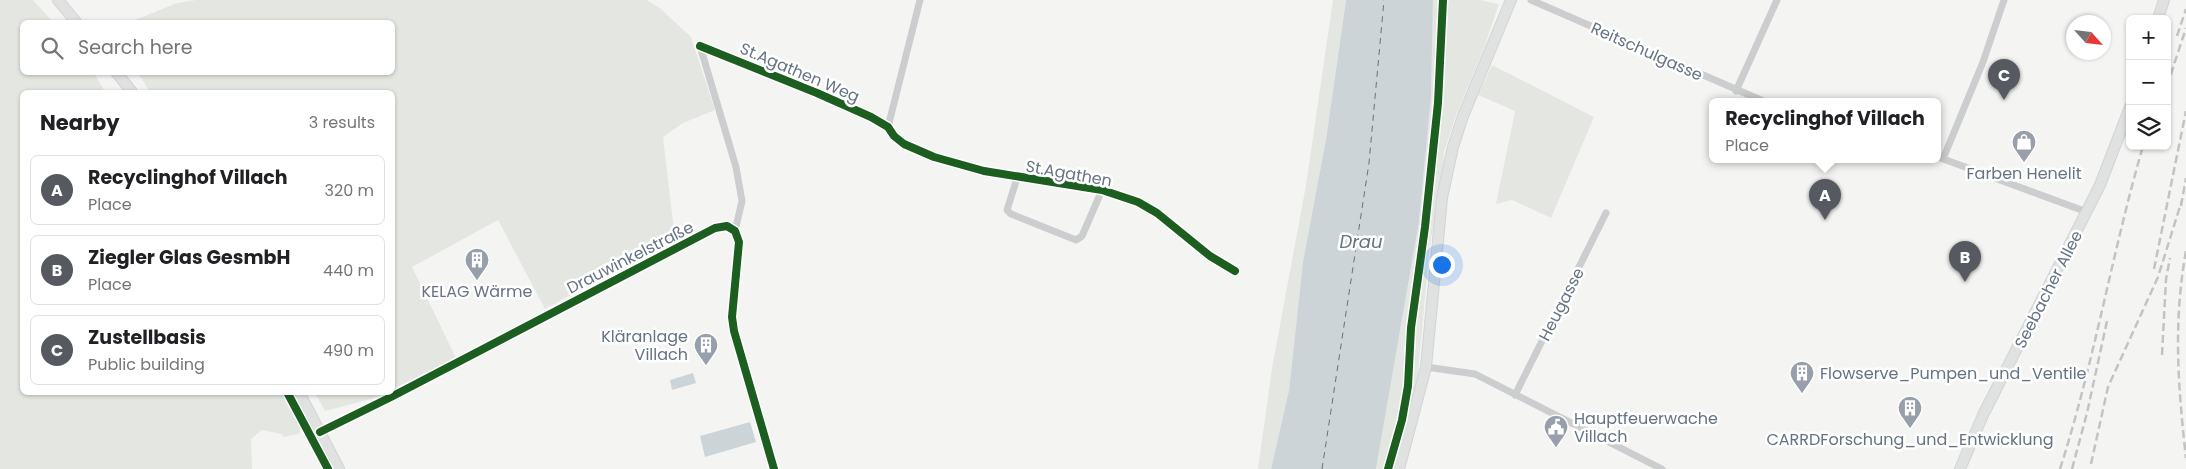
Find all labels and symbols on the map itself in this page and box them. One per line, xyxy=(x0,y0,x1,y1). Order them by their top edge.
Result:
north arrow xyxy=(2066,15,2111,60)
street label: Reitschulgasse xyxy=(1587,17,1706,86)
street label: St.Agathen Weg xyxy=(736,37,863,108)
pin: C xyxy=(1988,59,2020,100)
shop icon: Farben Henelit xyxy=(2011,129,2037,163)
street label: St.Agathen xyxy=(1024,155,1114,192)
place label: Farben Henelit xyxy=(1967,162,2082,185)
pin: A xyxy=(1809,179,1841,220)
street label: Drauwinkelstraße xyxy=(563,215,698,299)
street label: Seebacher Allee xyxy=(2009,226,2088,352)
water label: Drau xyxy=(1339,229,1383,254)
pin: B xyxy=(1949,241,1981,282)
building icon: KELAG Wärme xyxy=(464,247,490,281)
your location xyxy=(1429,252,1455,278)
street label: Heugasse xyxy=(1533,264,1590,345)
place label: KELAG Wärme xyxy=(421,280,533,303)
place label: Kläranlage Villach xyxy=(601,325,688,366)
building icon: Kläranlage Villach xyxy=(693,332,719,366)
building icon: Flowserve_Pumpen_und_Ventile xyxy=(1789,360,1815,394)
place label: Flowserve_Pumpen_und_Ventile xyxy=(1820,362,2087,385)
building icon: CARRDForschung_und_Entwicklung xyxy=(1897,395,1923,429)
place label: Hauptfeuerwache Villach xyxy=(1574,407,1718,448)
public building icon: Hauptfeuerwache Villach xyxy=(1543,414,1569,448)
place label: CARRDForschung_und_Entwicklung xyxy=(1766,428,2054,451)

